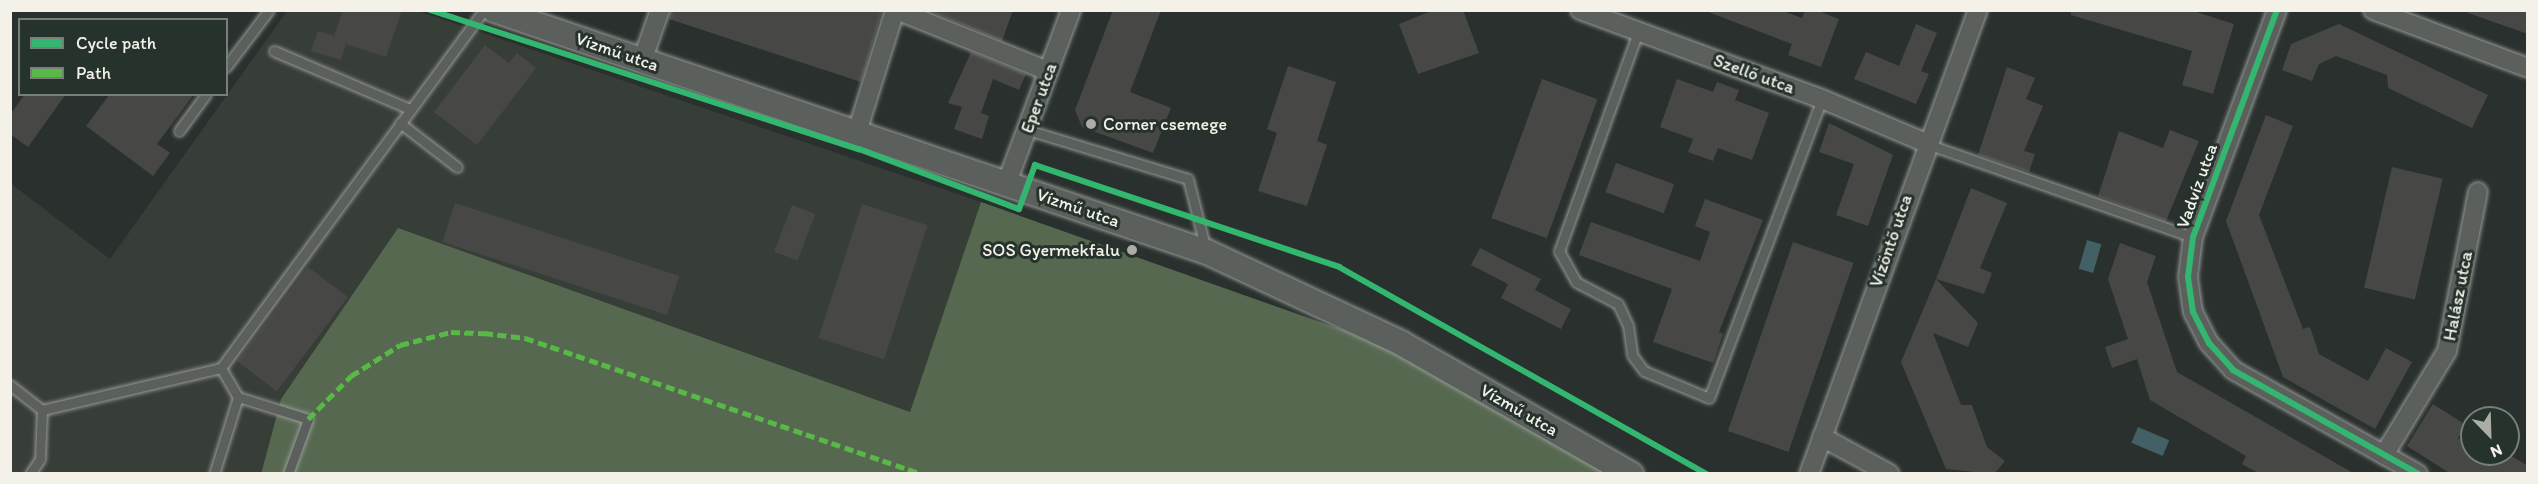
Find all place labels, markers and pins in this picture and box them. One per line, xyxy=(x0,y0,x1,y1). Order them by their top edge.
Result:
place label: Corner csemege xyxy=(1103,113,1227,135)
marker: Corner csemege xyxy=(1084,117,1098,131)
place label: SOS Gyermekfalu xyxy=(982,239,1120,261)
marker: SOS Gyermekfalu xyxy=(1125,243,1139,257)

